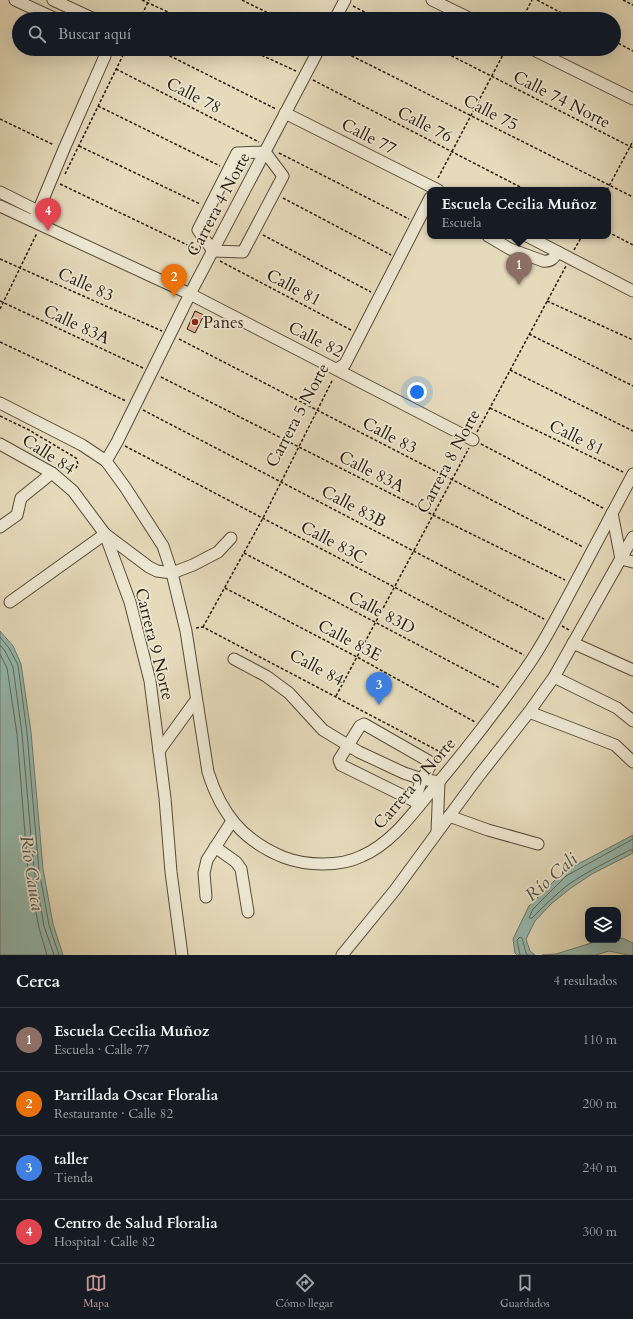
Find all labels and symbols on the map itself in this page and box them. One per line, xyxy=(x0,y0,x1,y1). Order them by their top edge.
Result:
street label: Calle 74 Norte xyxy=(509,65,614,134)
street label: Calle 78 xyxy=(162,72,225,119)
street label: Calle 75 xyxy=(459,89,522,136)
street label: Calle 76 xyxy=(393,101,456,148)
street label: Calle 77 xyxy=(337,113,400,160)
street label: Carrera 4 Norte xyxy=(181,148,256,260)
pin: 4 xyxy=(35,198,61,231)
pin: 1 xyxy=(506,252,532,285)
street label: Calle 83 xyxy=(54,262,117,307)
pin: 2 xyxy=(161,264,187,297)
street label: Calle 81 xyxy=(262,264,325,311)
street label: Calle 83A xyxy=(40,299,115,350)
place label: Panes xyxy=(203,311,244,334)
street label: Calle 82 xyxy=(284,316,347,363)
marker: Panes xyxy=(190,317,200,327)
street label: Carrera 5 Norte xyxy=(260,359,335,471)
your location xyxy=(407,382,427,402)
street label: Carrera 8 Norte xyxy=(411,405,486,517)
street label: Calle 83 xyxy=(358,412,421,459)
street label: Calle 81 xyxy=(545,414,608,461)
street label: Calle 84 xyxy=(18,429,80,480)
street label: Calle 83A xyxy=(335,445,409,498)
street label: Calle 83B xyxy=(317,480,390,533)
street label: Calle 83C xyxy=(297,515,371,569)
street label: Calle 83D xyxy=(344,585,419,640)
street label: Carrera 9 Norte xyxy=(129,586,180,703)
street label: Calle 83E xyxy=(314,614,386,667)
street label: Calle 84 xyxy=(285,644,348,692)
pin: 3 xyxy=(366,672,392,705)
street label: Carrera 9 Norte xyxy=(368,732,461,834)
water label: Río Cauca xyxy=(13,834,50,913)
water label: Río Cali xyxy=(520,847,584,907)

